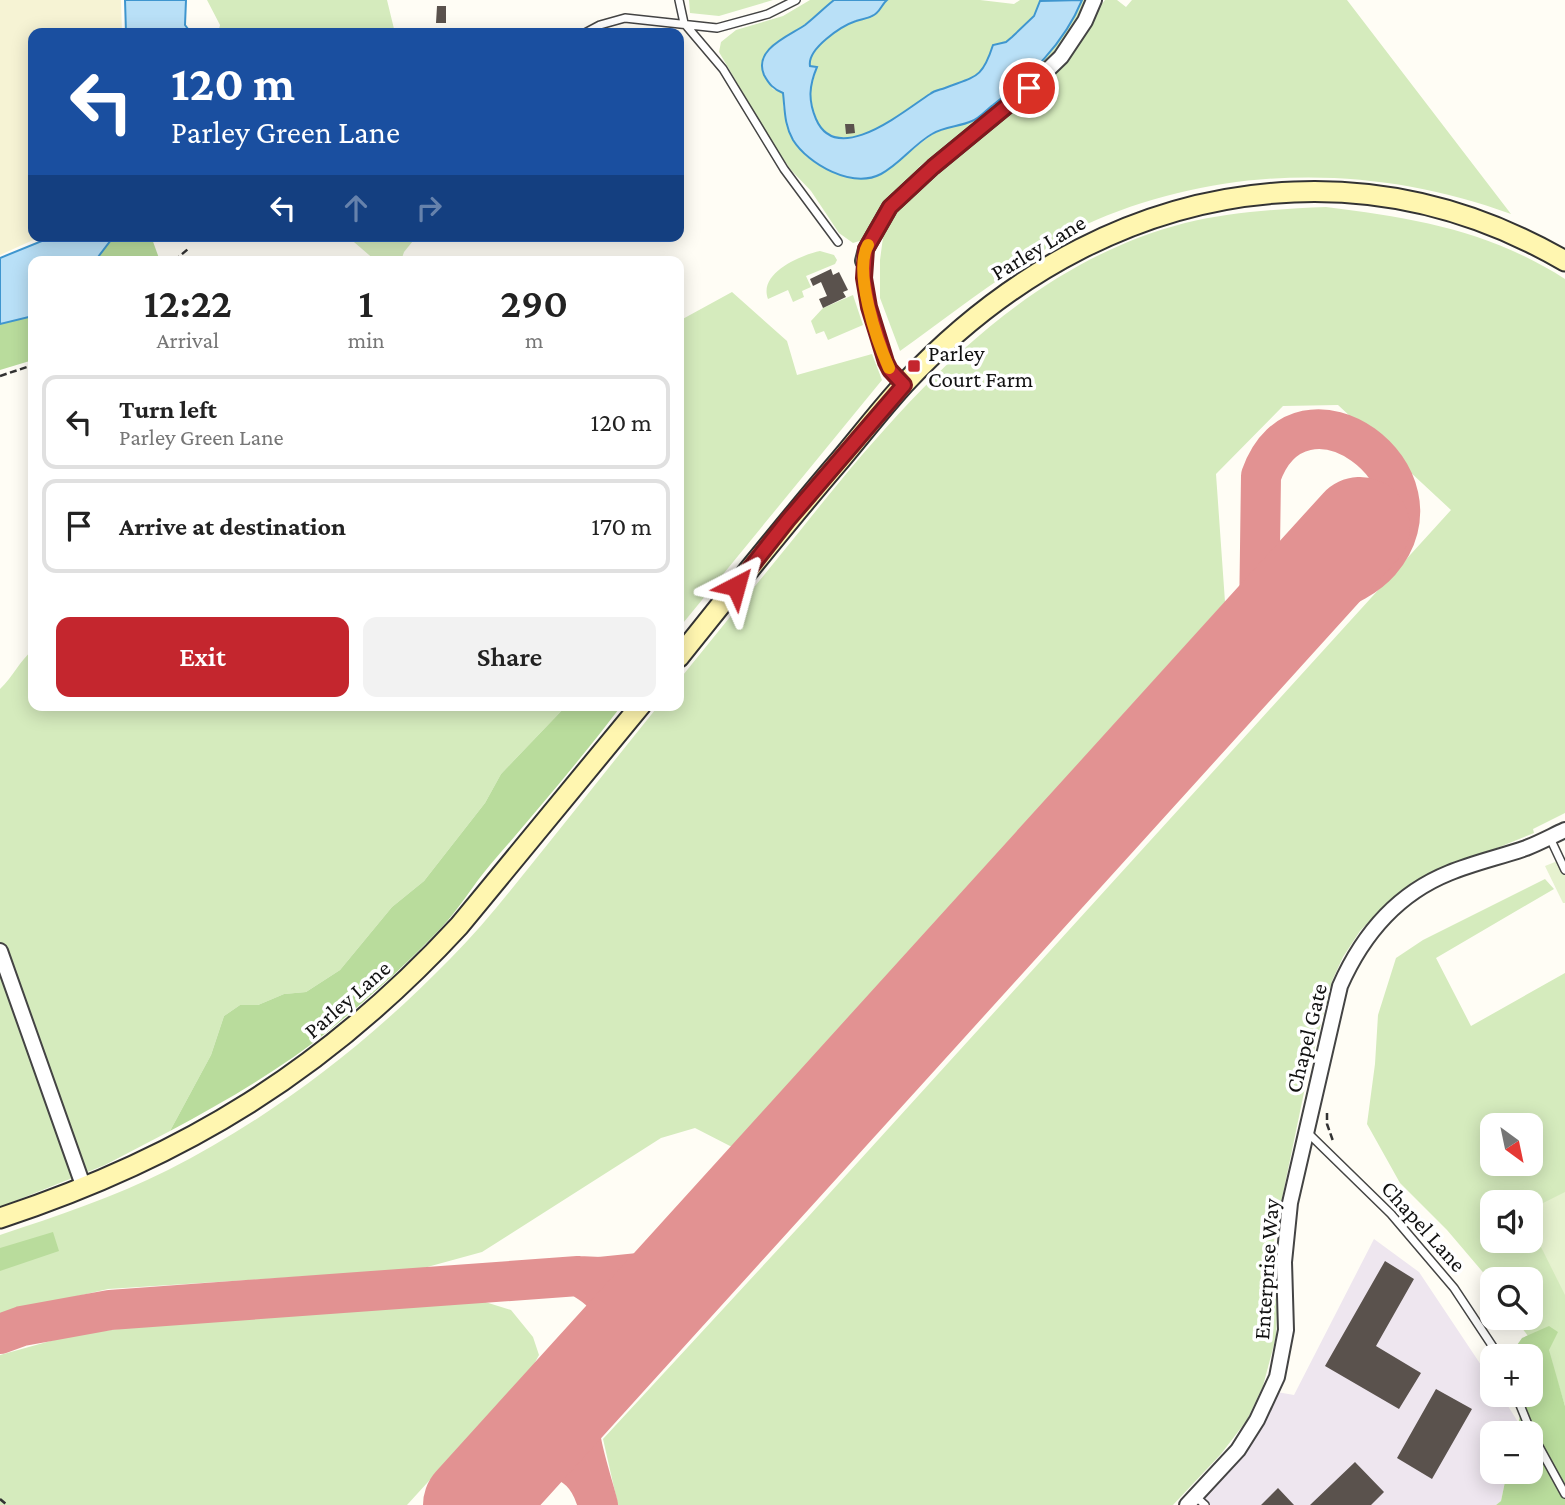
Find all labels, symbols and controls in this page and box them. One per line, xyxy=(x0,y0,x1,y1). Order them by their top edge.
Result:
icon: left xyxy=(56,56,147,147)
text: 120 m xyxy=(171,56,295,111)
pin xyxy=(999,58,1059,118)
icon: arrive xyxy=(1010,69,1048,107)
text: Parley Green Lane xyxy=(171,114,400,150)
icon: left xyxy=(264,189,302,227)
icon: ahead xyxy=(337,189,375,227)
icon: right xyxy=(410,189,448,227)
street label: Parley Lane xyxy=(986,209,1090,285)
text: 12:22 xyxy=(144,279,232,326)
text: 1 xyxy=(359,279,374,326)
text: 290 xyxy=(500,279,568,326)
text: Arrival xyxy=(157,327,219,353)
text: min xyxy=(348,327,385,353)
text: m xyxy=(525,327,543,353)
place label: Parley Court Farm xyxy=(928,340,1033,392)
marker: Parley Court Farm xyxy=(906,358,922,374)
text: Turn left xyxy=(119,395,217,424)
icon: left xyxy=(60,403,98,441)
text: 120 m xyxy=(591,408,652,437)
text: Parley Green Lane xyxy=(119,424,284,450)
icon: arrive xyxy=(60,507,98,545)
text: Arrive at destination xyxy=(119,512,346,541)
text: 170 m xyxy=(591,512,652,541)
position arrow xyxy=(699,549,773,623)
button: Exit xyxy=(56,617,349,697)
button: Share xyxy=(363,617,656,697)
street label: Parley Lane xyxy=(299,955,395,1043)
street label: Chapel Gate xyxy=(1280,981,1332,1095)
north arrow xyxy=(1480,1113,1544,1176)
map controls xyxy=(1480,1113,1543,1484)
street label: Chapel Lane xyxy=(1376,1175,1472,1277)
button: sound xyxy=(1480,1190,1543,1253)
street label: Enterprise Way xyxy=(1248,1197,1284,1340)
button: search xyxy=(1480,1267,1543,1330)
button: + xyxy=(1480,1344,1543,1407)
button: − xyxy=(1480,1421,1543,1484)

